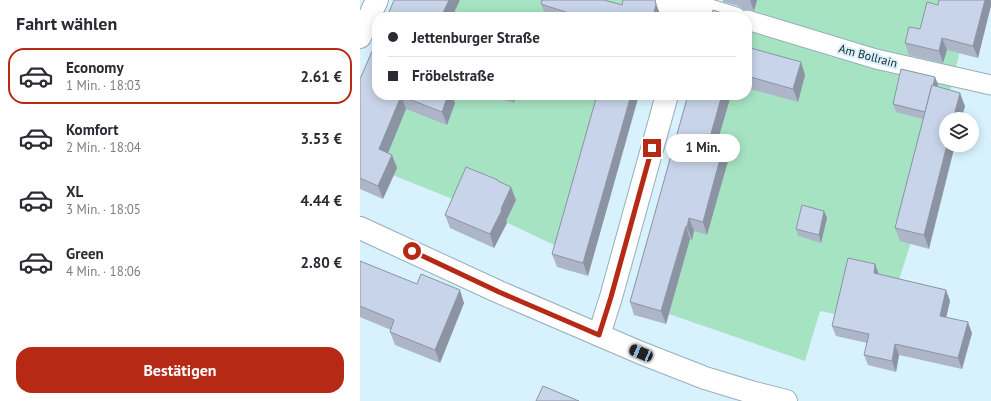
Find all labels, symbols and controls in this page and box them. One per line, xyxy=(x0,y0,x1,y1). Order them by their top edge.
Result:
text: Fahrt wählen xyxy=(16,12,117,35)
text: Jettenburger Straße xyxy=(412,28,540,47)
street label: Am Bollrain xyxy=(837,40,899,71)
icon: car xyxy=(18,58,54,94)
text: Economy xyxy=(66,58,124,77)
text: Fröbelstraße xyxy=(412,66,494,85)
text: 2.61 € xyxy=(300,67,342,86)
text: 1 Min. · 18:03 xyxy=(66,77,141,94)
map controls xyxy=(939,112,979,152)
button: layers xyxy=(939,112,979,152)
icon: car xyxy=(18,120,54,156)
text: Komfort xyxy=(66,120,118,139)
text: 3.53 € xyxy=(300,129,342,148)
callout: 1 Min. xyxy=(666,134,740,162)
text: 2 Min. · 18:04 xyxy=(66,139,141,156)
route end xyxy=(643,139,661,157)
text: 1 Min. xyxy=(686,139,720,156)
icon: car xyxy=(18,182,54,218)
text: XL xyxy=(66,182,83,201)
text: 4.44 € xyxy=(300,191,342,210)
text: 3 Min. · 18:05 xyxy=(66,201,141,218)
route start xyxy=(403,242,421,260)
icon: car xyxy=(18,244,54,280)
text: Green xyxy=(66,244,104,263)
text: 2.80 € xyxy=(300,253,342,272)
text: 4 Min. · 18:06 xyxy=(66,263,141,280)
car xyxy=(628,343,654,363)
button: Bestätigen xyxy=(16,347,344,393)

